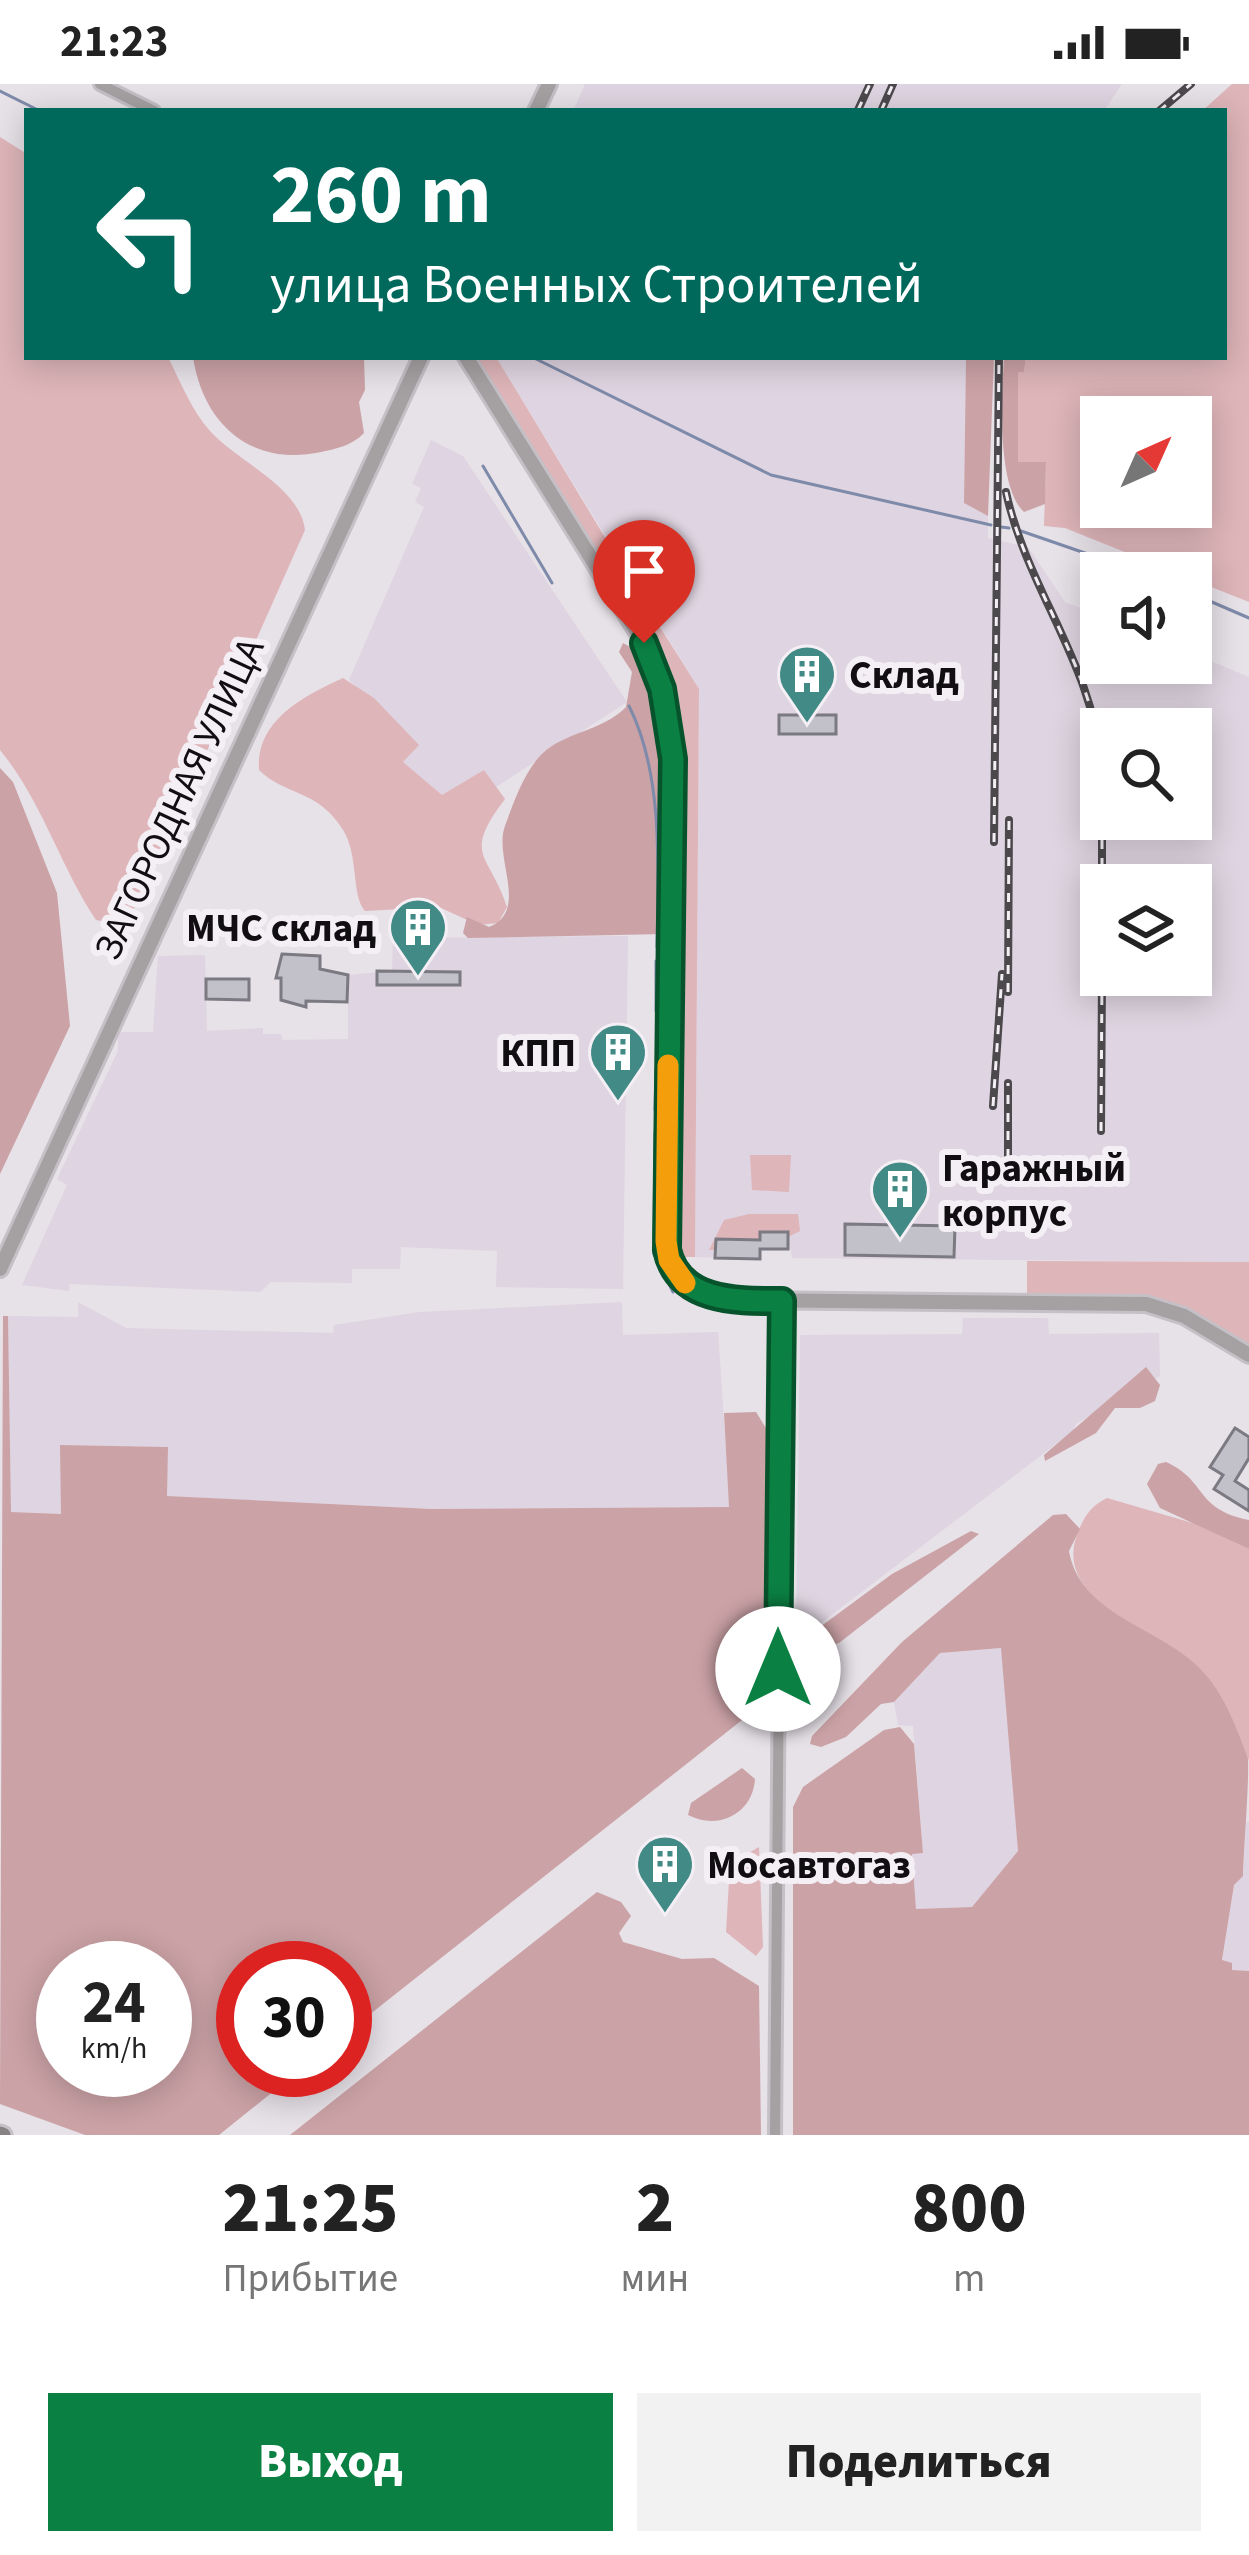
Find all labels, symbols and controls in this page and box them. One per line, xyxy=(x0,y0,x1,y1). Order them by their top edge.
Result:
text: 21:23 xyxy=(60,10,169,74)
text: 260 m xyxy=(270,136,492,256)
icon: left xyxy=(72,156,228,312)
text: улица Военных Строителей xyxy=(270,247,923,324)
north arrow xyxy=(1080,396,1212,528)
map controls xyxy=(1080,396,1212,996)
pin xyxy=(593,520,695,643)
icon: arrive xyxy=(611,538,677,604)
button: sound xyxy=(1080,552,1212,684)
street label: ЗАГОРОДНАЯ УЛИЦА xyxy=(81,628,279,969)
building icon: Склад xyxy=(776,643,838,725)
place label: Склад xyxy=(849,648,959,704)
button: search xyxy=(1080,708,1212,840)
button: layers xyxy=(1080,864,1212,996)
building icon: МЧС склад xyxy=(387,896,449,978)
place label: МЧС склад xyxy=(186,901,376,957)
building icon: КПП xyxy=(587,1021,649,1103)
place label: КПП xyxy=(500,1026,576,1082)
place label: Гаражный корпус xyxy=(942,1141,1126,1242)
building icon: Гаражный корпус xyxy=(869,1158,931,1240)
position arrow xyxy=(715,1606,841,1732)
building icon: Мосавтогаз xyxy=(634,1833,696,1915)
place label: Мосавтогаз xyxy=(707,1838,911,1894)
speed limit sign: 30 xyxy=(216,1941,372,2097)
text: 24 xyxy=(82,1961,146,2046)
text: km/h xyxy=(81,2027,147,2070)
text: 21:25 xyxy=(222,2157,398,2260)
text: 2 xyxy=(636,2157,674,2260)
text: 800 xyxy=(911,2157,1027,2260)
text: Прибытие xyxy=(222,2251,398,2307)
text: мин xyxy=(621,2251,689,2307)
text: m xyxy=(953,2251,985,2307)
button: Выход xyxy=(48,2393,613,2531)
button: Поделиться xyxy=(637,2393,1201,2531)

